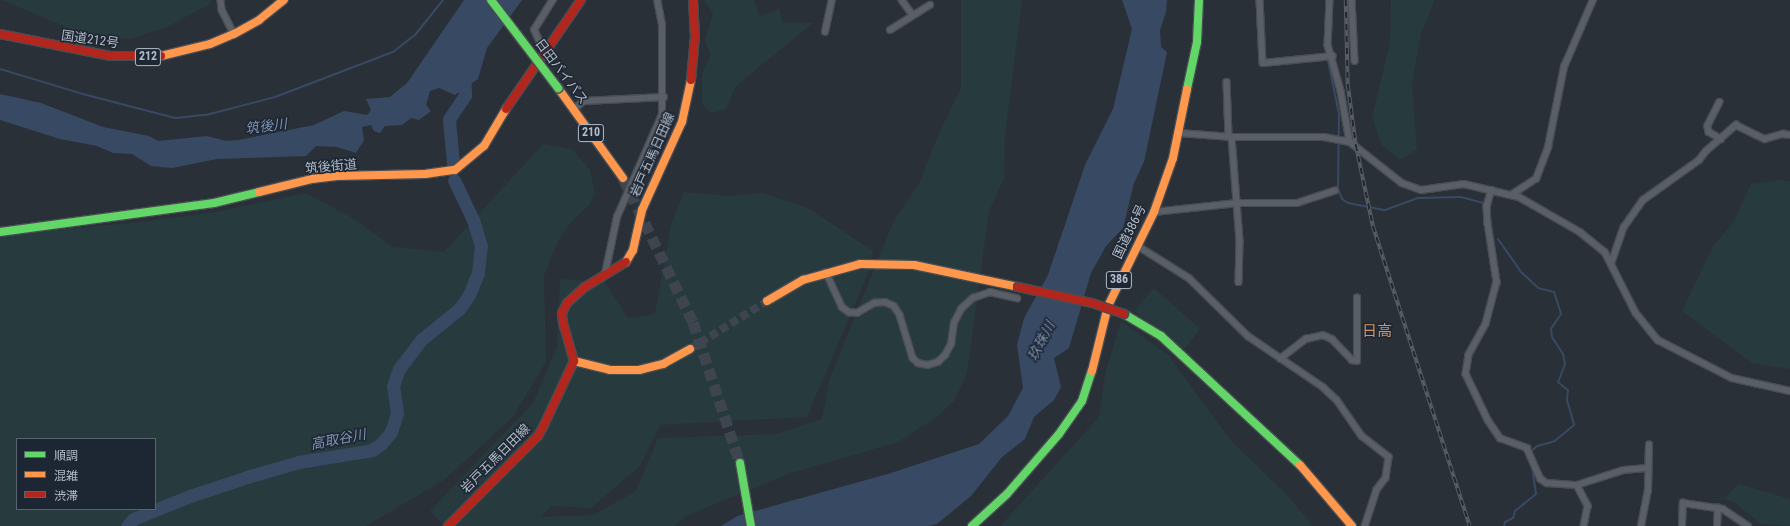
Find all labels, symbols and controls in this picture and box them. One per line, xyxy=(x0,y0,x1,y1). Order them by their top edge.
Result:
street label: 国道212号 xyxy=(60,28,120,52)
street label: 日田バイパス xyxy=(531,36,591,108)
road number: 212 xyxy=(134,47,162,67)
street label: 岩戸五馬日田線 xyxy=(627,110,679,200)
water label: 筑後川 xyxy=(244,115,288,137)
road number: 210 xyxy=(577,123,605,143)
street label: 筑後街道 xyxy=(304,157,358,177)
street label: 国道386号 xyxy=(1110,202,1150,262)
road number: 386 xyxy=(1105,270,1133,290)
water label: 玖珠川 xyxy=(1024,319,1058,363)
district label: 日高 xyxy=(1362,323,1392,341)
street label: 岩戸五馬日田線 xyxy=(458,421,534,497)
water label: 高取谷川 xyxy=(309,425,367,453)
legend xyxy=(16,438,156,510)
text: 順調 xyxy=(54,449,78,463)
text: 混雑 xyxy=(54,469,78,483)
text: 渋滞 xyxy=(54,489,78,503)

